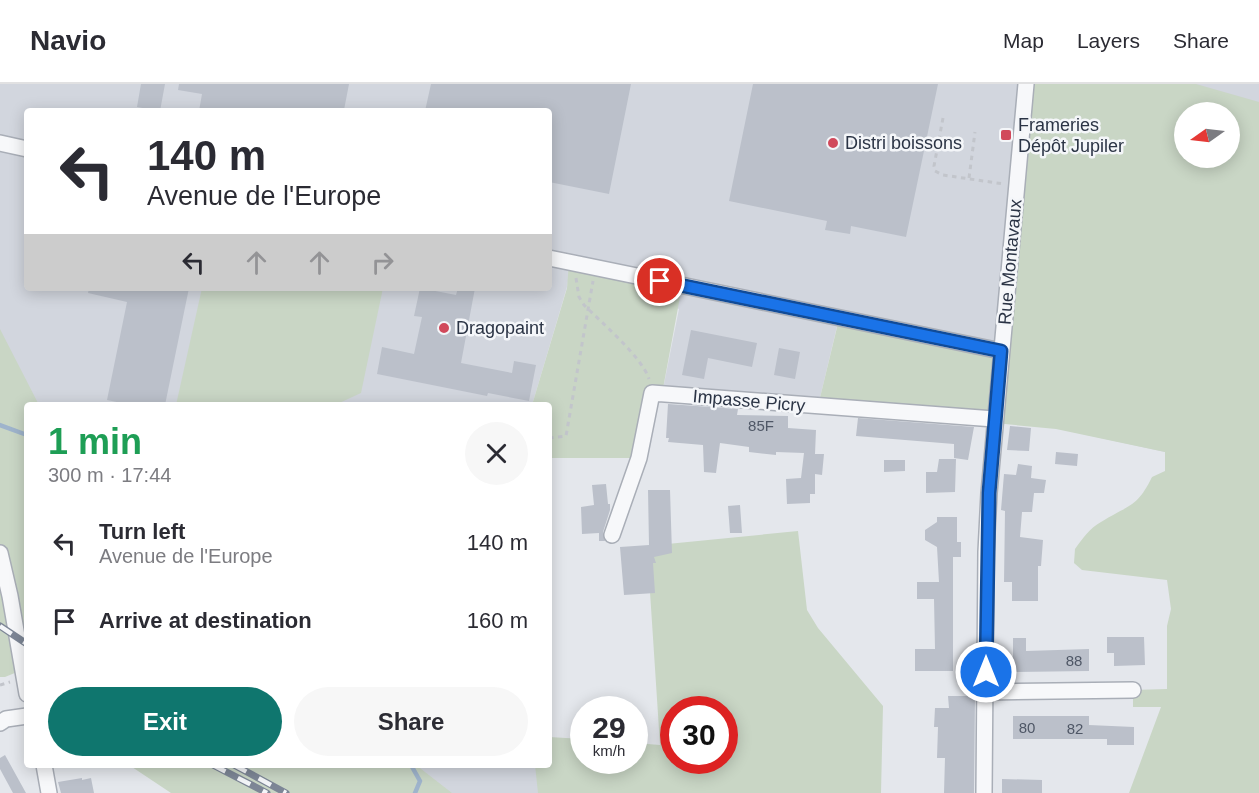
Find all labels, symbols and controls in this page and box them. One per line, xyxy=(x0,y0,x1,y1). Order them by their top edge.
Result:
text: Navio xyxy=(30,25,106,56)
text: Map xyxy=(1003,29,1044,52)
text: Layers xyxy=(1077,29,1140,52)
text: Share xyxy=(1173,29,1229,52)
north arrow xyxy=(1174,102,1240,168)
map controls xyxy=(1174,102,1240,168)
place label: Frameries Dépôt Jupiler xyxy=(1018,115,1124,156)
marker: Frameries Dépôt Jupiler xyxy=(999,128,1013,142)
icon: left xyxy=(48,132,126,210)
text: 140 m xyxy=(147,132,266,179)
place label: Distri boissons xyxy=(845,133,962,153)
marker: Distri boissons xyxy=(826,136,840,150)
text: Avenue de l'Europe xyxy=(147,181,381,211)
street label: Rue Montavaux xyxy=(995,198,1025,326)
icon: left xyxy=(177,246,210,279)
icon: ahead xyxy=(240,246,273,279)
icon: ahead xyxy=(303,246,336,279)
icon: right xyxy=(366,246,399,279)
pin xyxy=(634,255,685,306)
icon: arrive xyxy=(643,264,676,297)
place label: Dragopaint xyxy=(456,318,544,338)
marker: Dragopaint xyxy=(437,321,451,335)
street label: Impasse Picry xyxy=(692,386,806,416)
house number: 85F xyxy=(748,417,774,434)
text: 1 min xyxy=(48,421,142,462)
button: close xyxy=(465,422,528,485)
text: 300 m · 17:44 xyxy=(48,464,171,486)
text: Turn left xyxy=(99,519,185,544)
icon: left xyxy=(48,527,81,560)
text: 140 m xyxy=(467,530,528,555)
text: Avenue de l'Europe xyxy=(99,545,273,567)
icon: arrive xyxy=(48,605,81,638)
text: Arrive at destination xyxy=(99,608,312,633)
text: 160 m xyxy=(467,608,528,633)
position arrow xyxy=(954,640,1018,704)
house number: 88 xyxy=(1066,652,1082,669)
button: Exit xyxy=(48,687,282,756)
button: Share xyxy=(294,687,528,756)
speed limit sign: 30 xyxy=(660,696,738,774)
text: 29 xyxy=(592,711,626,744)
house number: 80 xyxy=(1019,719,1035,736)
house number: 82 xyxy=(1067,720,1083,737)
text: km/h xyxy=(593,742,625,759)

